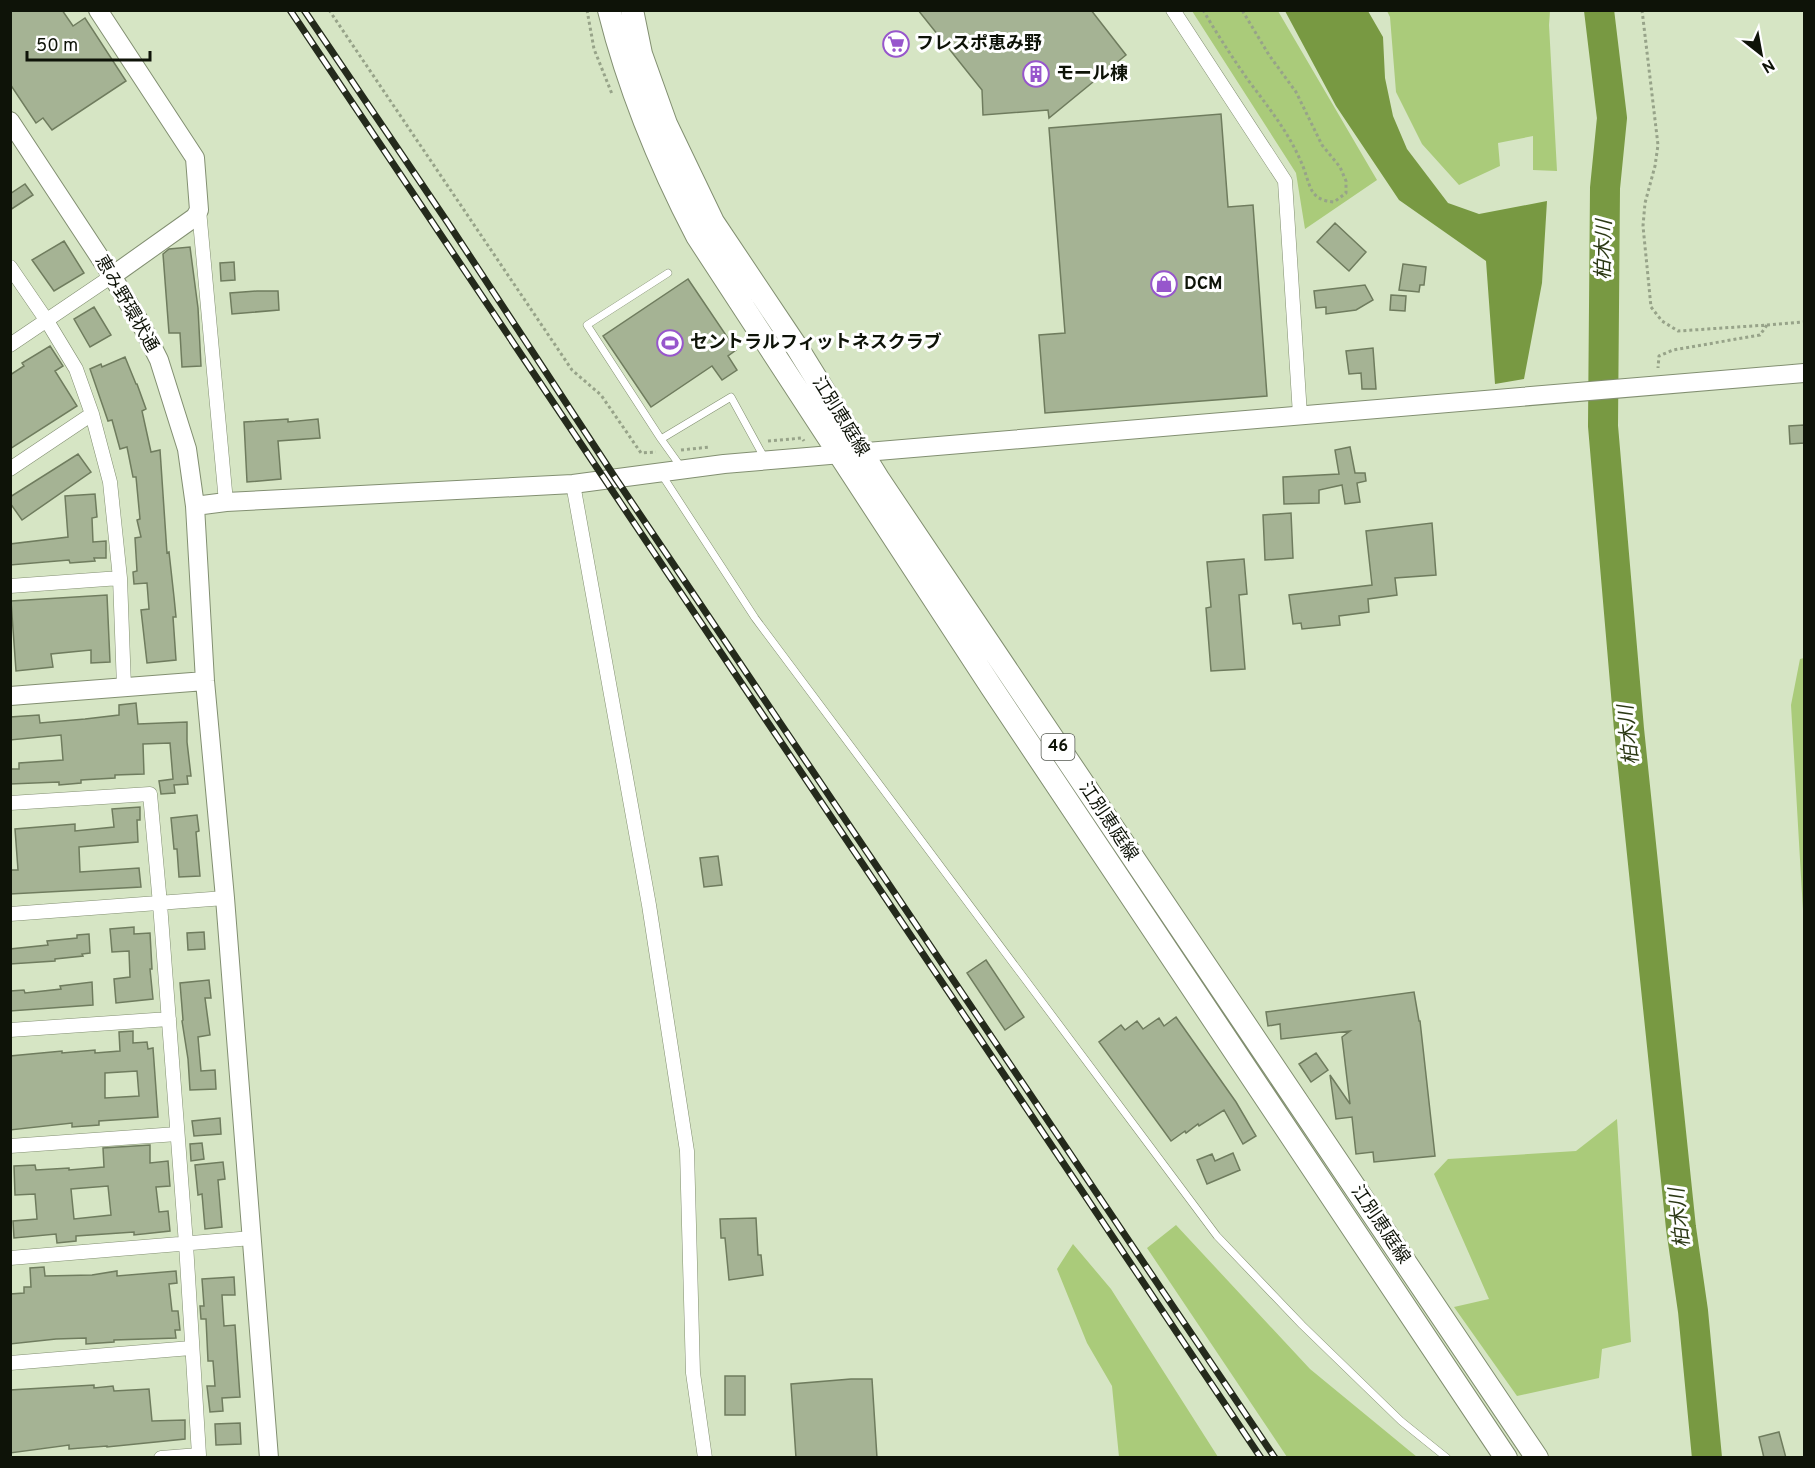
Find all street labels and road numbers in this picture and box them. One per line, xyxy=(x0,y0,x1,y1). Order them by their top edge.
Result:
street label: 恵み野環状通 xyxy=(89,251,163,357)
street label: 江別恵庭線 xyxy=(806,373,874,461)
road number: 46 xyxy=(1042,734,1074,760)
street label: 江別恵庭線 xyxy=(1073,778,1143,866)
street label: 江別恵庭線 xyxy=(1345,1181,1415,1269)

